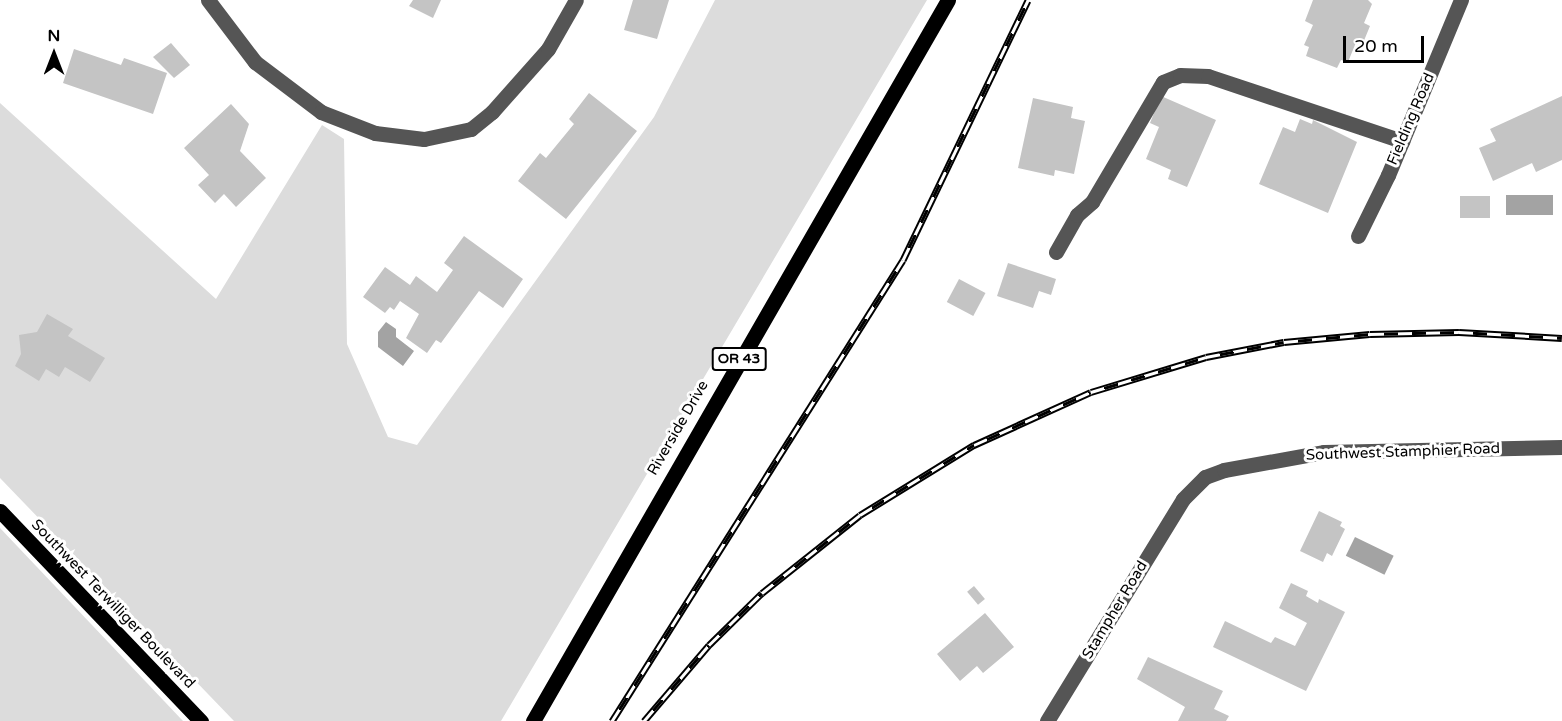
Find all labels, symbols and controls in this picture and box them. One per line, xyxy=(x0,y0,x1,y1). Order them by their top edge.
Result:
north arrow xyxy=(24,24,84,84)
scale bar xyxy=(1346,24,1427,62)
text: N xyxy=(48,26,60,46)
text: 20 m xyxy=(1354,35,1398,57)
street label: Fielding Road xyxy=(1384,70,1438,168)
road number: OR 43 xyxy=(710,348,768,370)
street label: Riverside Drive xyxy=(644,378,712,478)
street label: Southwest Stamphier Road xyxy=(1306,440,1500,464)
street label: Southwest Terwilliger Boulevard xyxy=(27,516,199,692)
street label: Stampher Road xyxy=(1079,558,1151,662)

